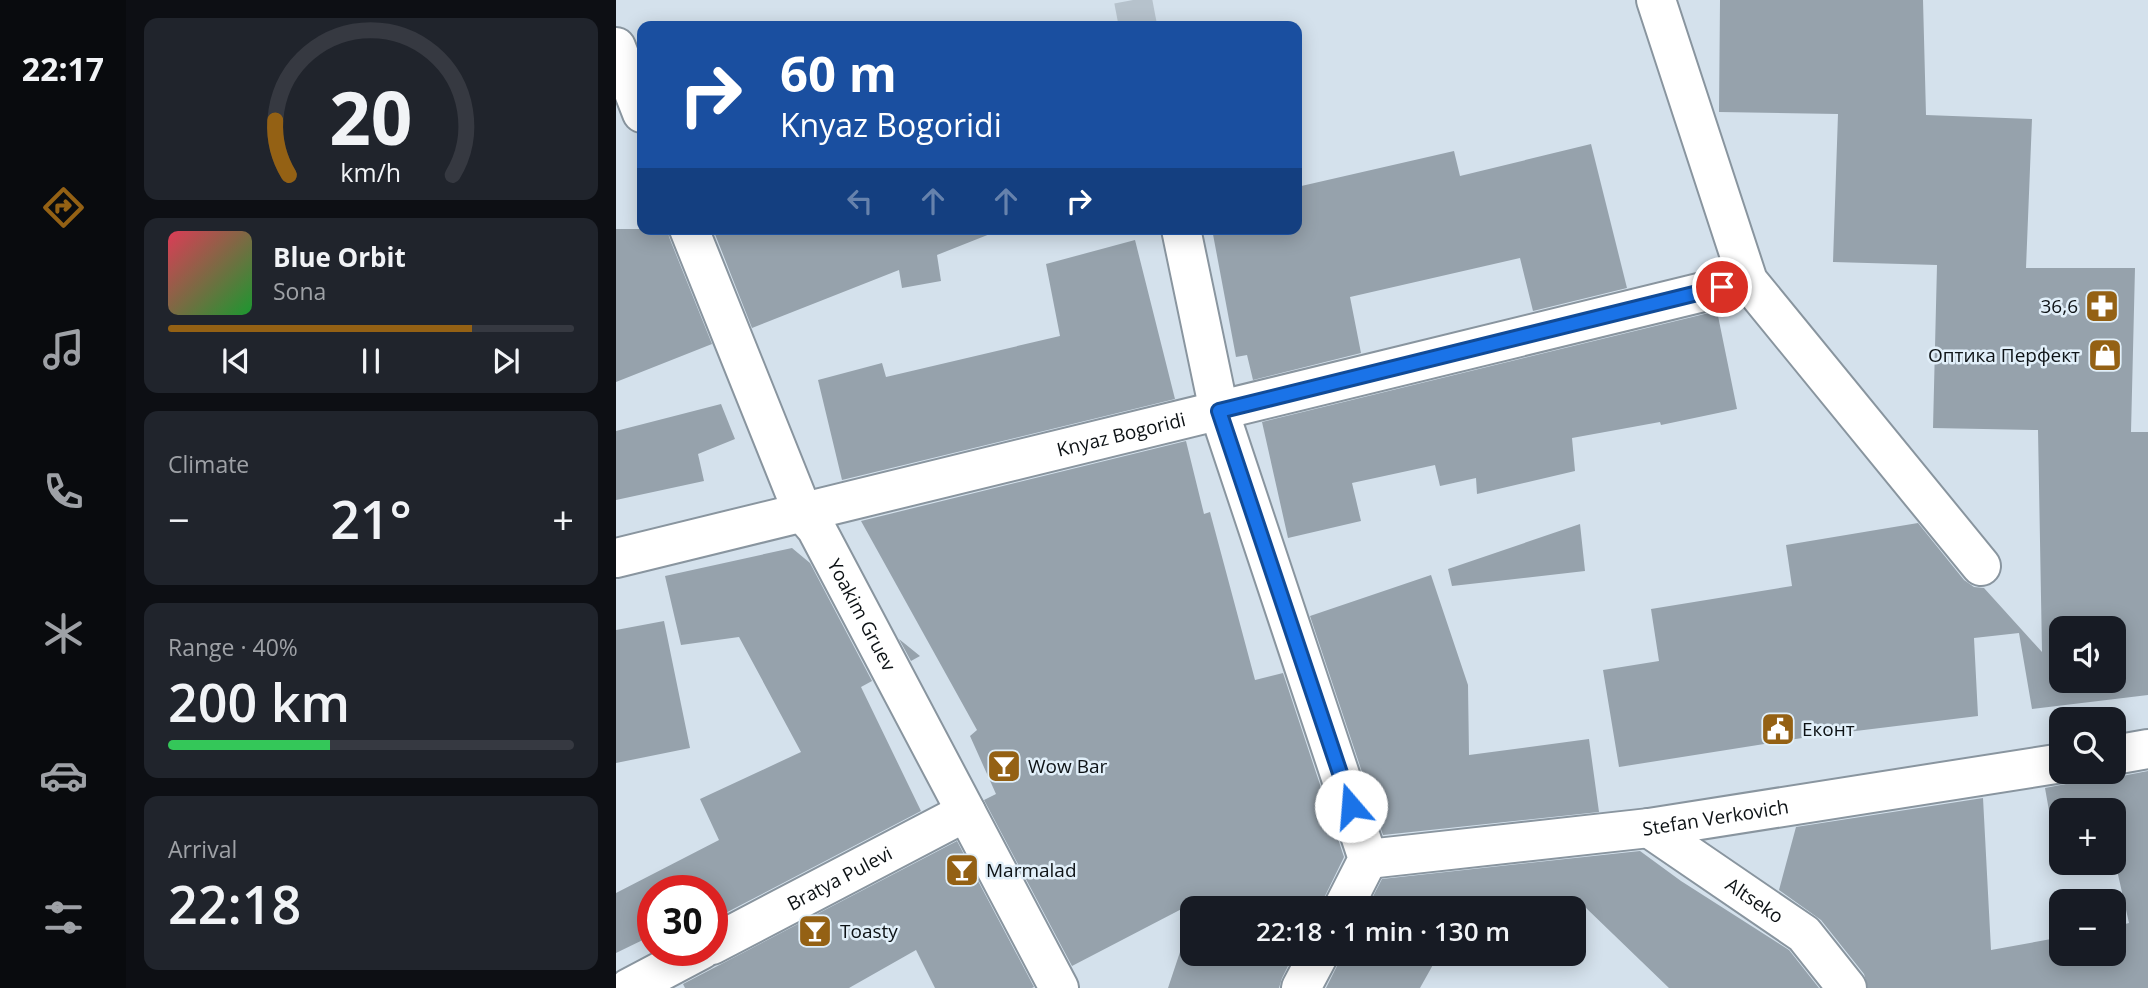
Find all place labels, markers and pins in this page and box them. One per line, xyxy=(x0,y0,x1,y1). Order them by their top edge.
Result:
pin xyxy=(1692,257,1752,317)
pharmacy icon: 36,6 xyxy=(2083,287,2121,325)
place label: 36,6 xyxy=(2040,293,2078,319)
shop icon: Оптика Перфект xyxy=(2086,336,2124,374)
place label: Оптика Перфект xyxy=(1928,342,2080,368)
public building icon: Еконт xyxy=(1759,710,1797,748)
place label: Еконт xyxy=(1802,716,1855,742)
bar icon: Wow Bar xyxy=(985,747,1023,785)
place label: Wow Bar xyxy=(1028,753,1107,779)
bar icon: Marmalad xyxy=(943,851,981,889)
place label: Marmalad xyxy=(986,857,1077,883)
bar icon: Toasty xyxy=(796,912,834,950)
place label: Toasty xyxy=(840,918,898,944)

